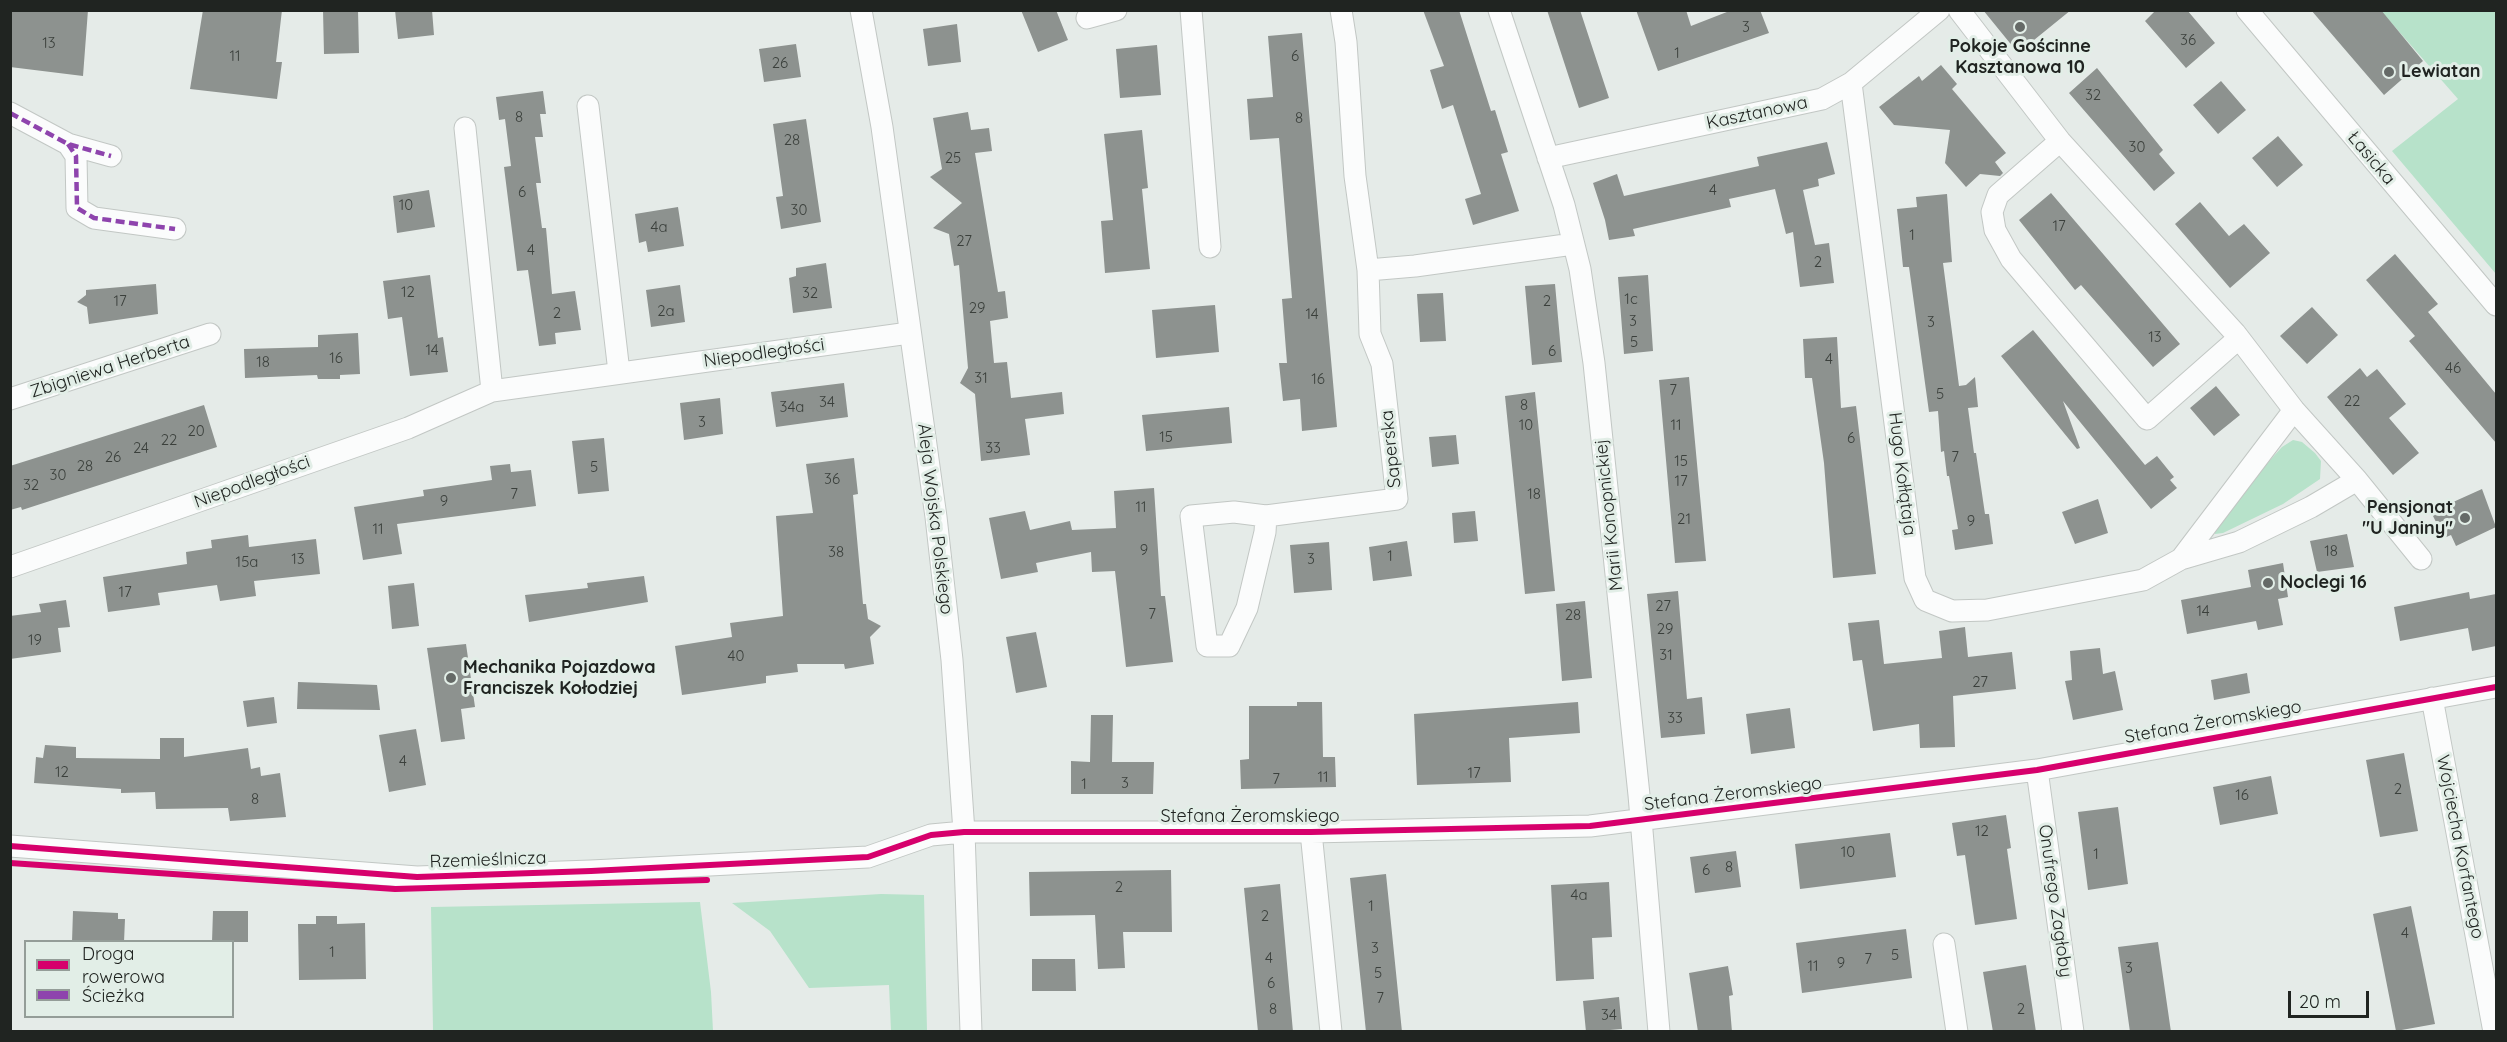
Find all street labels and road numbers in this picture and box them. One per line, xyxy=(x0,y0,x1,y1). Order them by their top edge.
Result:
street label: Kasztanowa xyxy=(1704,92,1810,134)
street label: Łasicka xyxy=(2342,127,2400,189)
street label: Zbigniewa Herberta xyxy=(27,331,193,403)
street label: Niepodległości xyxy=(702,334,826,372)
street label: Saperska xyxy=(1376,409,1406,489)
street label: Hugo Kołłątaja xyxy=(1884,411,1920,537)
street label: Aleja Wojska Polskiego xyxy=(913,422,957,616)
street label: Marii Konopnickiej xyxy=(1590,438,1628,592)
street label: Niepodległości xyxy=(191,451,313,513)
street label: Stefana Żeromskiego xyxy=(2123,696,2303,748)
street label: Wojciecha Korfantego xyxy=(2432,753,2488,941)
street label: Stefana Żeromskiego xyxy=(1643,772,1823,816)
street label: Stefana Żeromskiego xyxy=(1160,806,1340,828)
street label: Onufrego Zagłoby xyxy=(2034,823,2076,979)
street label: Rzemieślnicza xyxy=(429,847,547,873)

